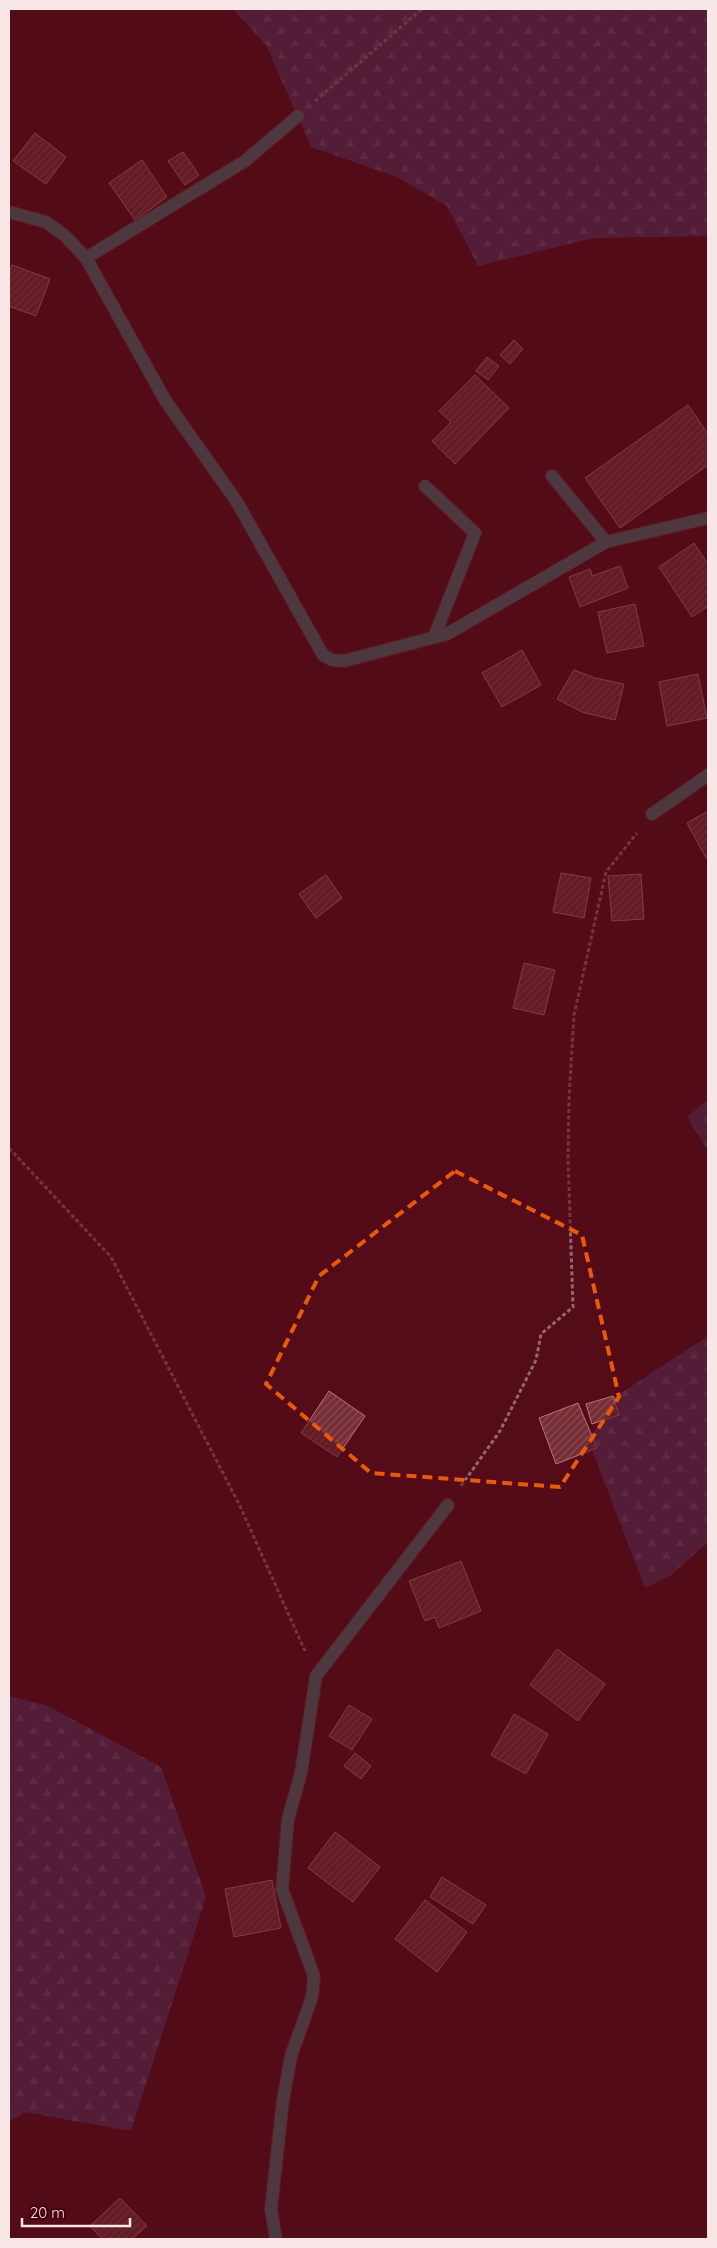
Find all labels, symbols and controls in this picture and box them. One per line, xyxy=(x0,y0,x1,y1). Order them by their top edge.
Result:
scale bar xyxy=(22,2196,130,2228)
text: 20 m xyxy=(30,2203,65,2222)

